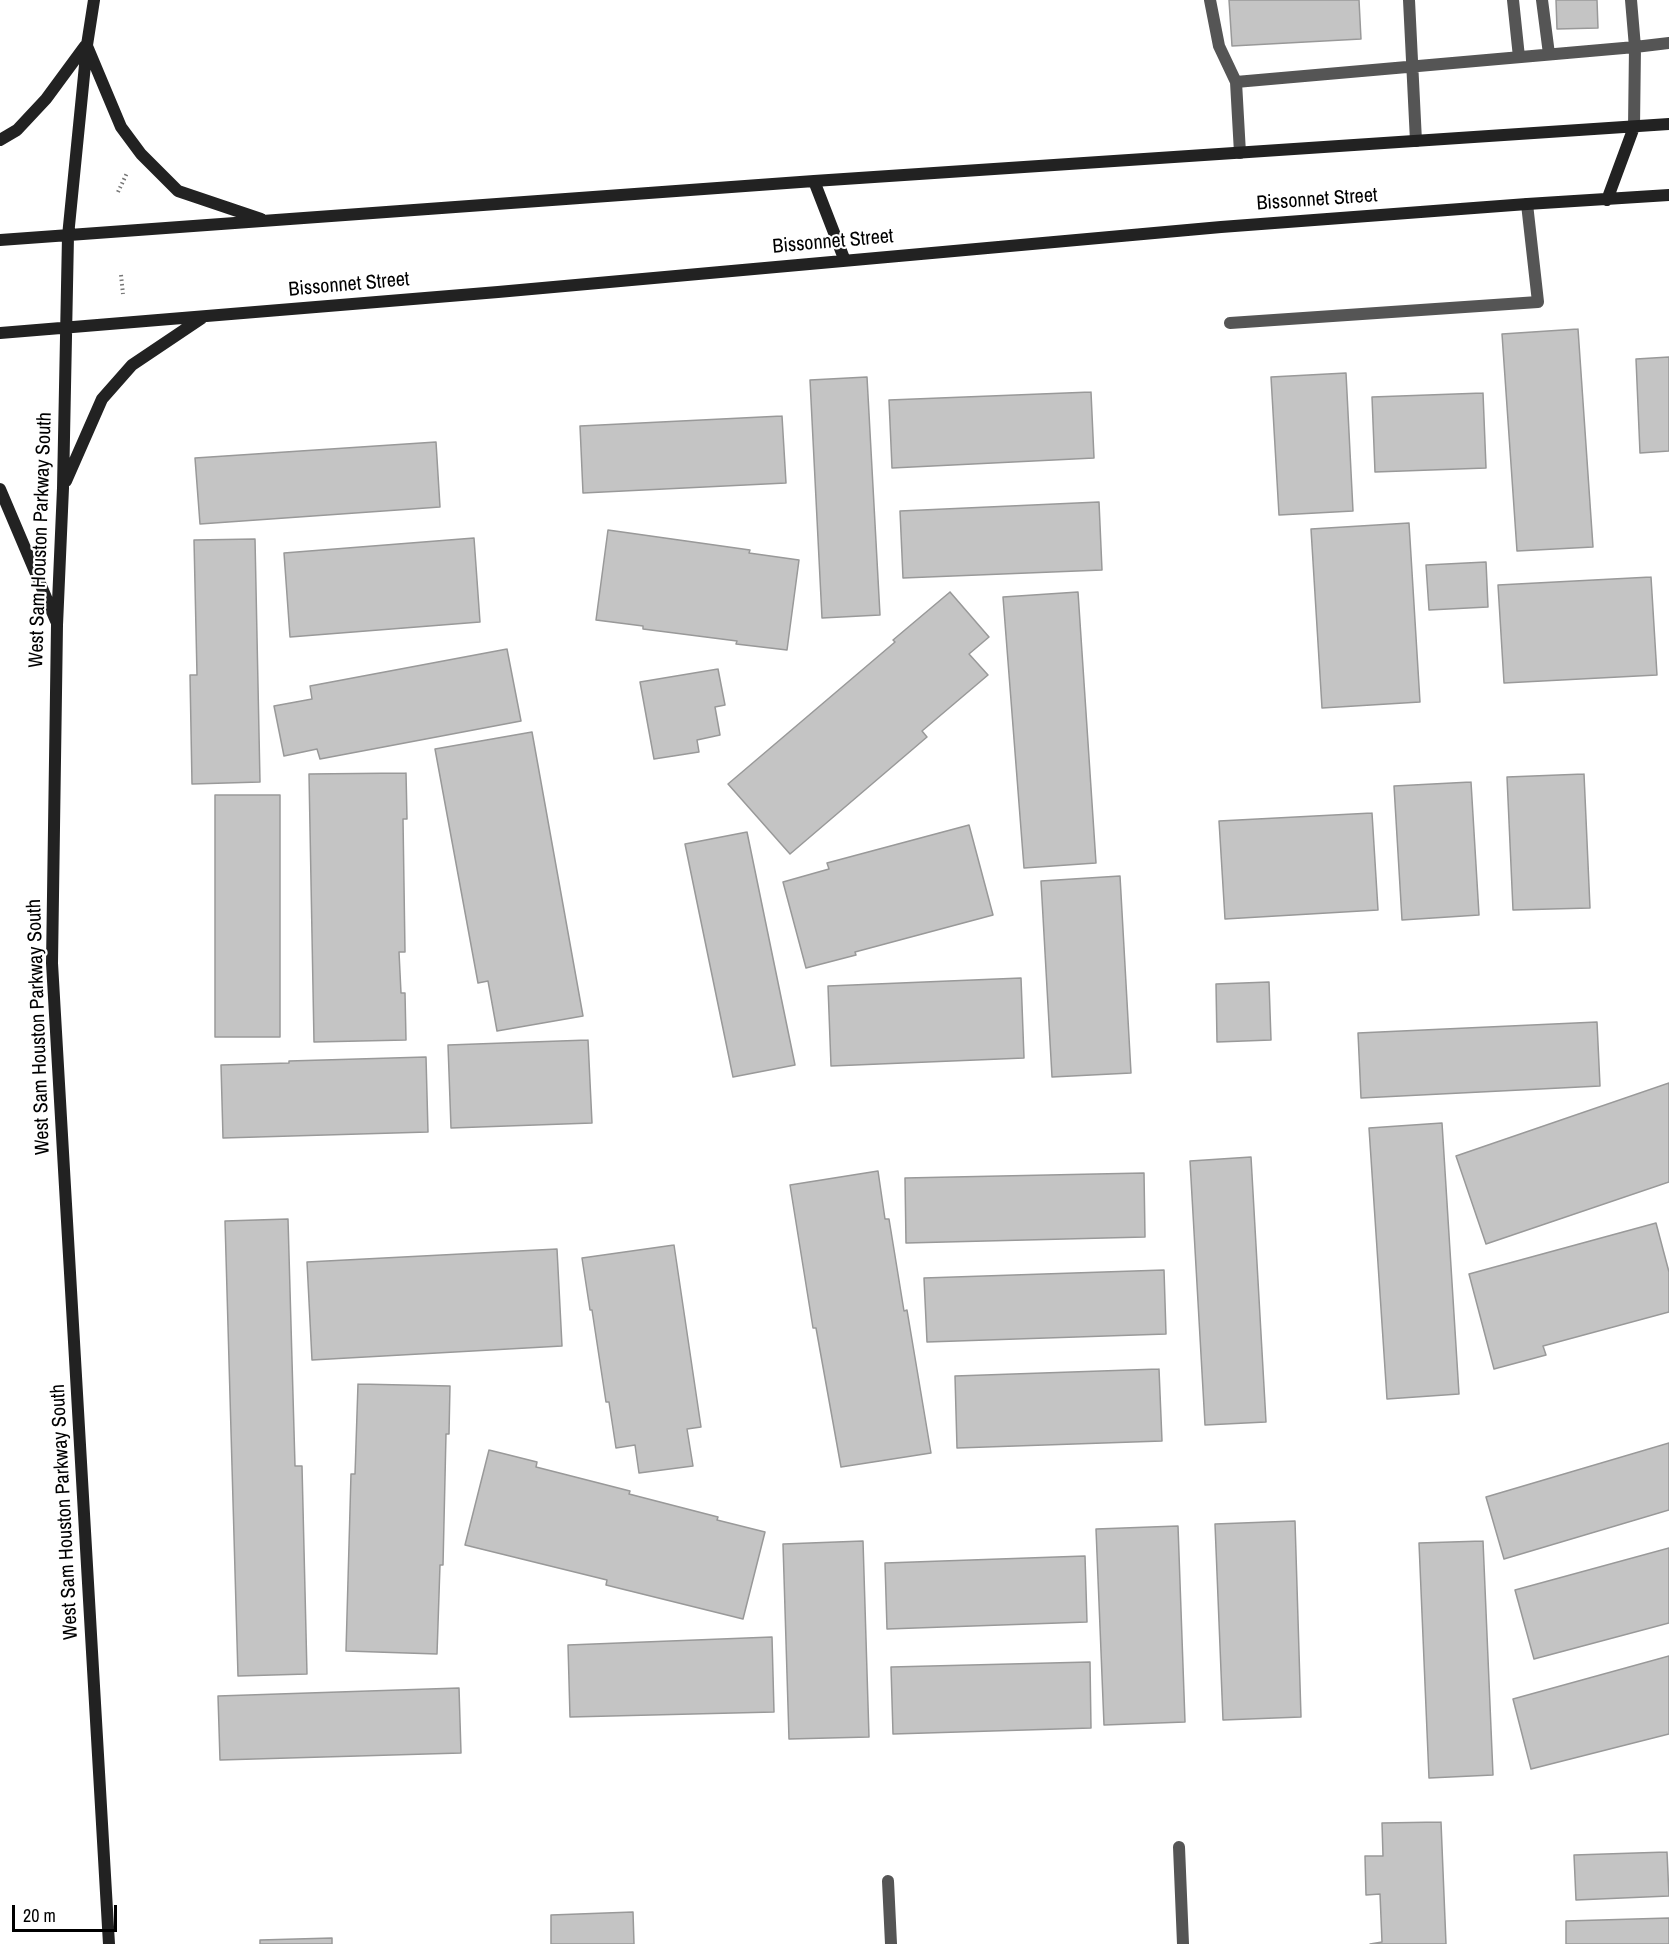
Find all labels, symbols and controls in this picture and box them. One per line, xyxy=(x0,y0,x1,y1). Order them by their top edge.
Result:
street label: Bissonnet Street xyxy=(1256,184,1378,216)
street label: Bissonnet Street xyxy=(772,225,894,259)
street label: Bissonnet Street xyxy=(288,268,410,302)
street label: West Sam Houston Parkway South xyxy=(25,412,57,668)
street label: West Sam Houston Parkway South xyxy=(23,899,55,1155)
street label: West Sam Houston Parkway South xyxy=(46,1384,84,1640)
scale bar xyxy=(15,1893,120,1931)
text: 20 m xyxy=(23,1903,56,1928)

